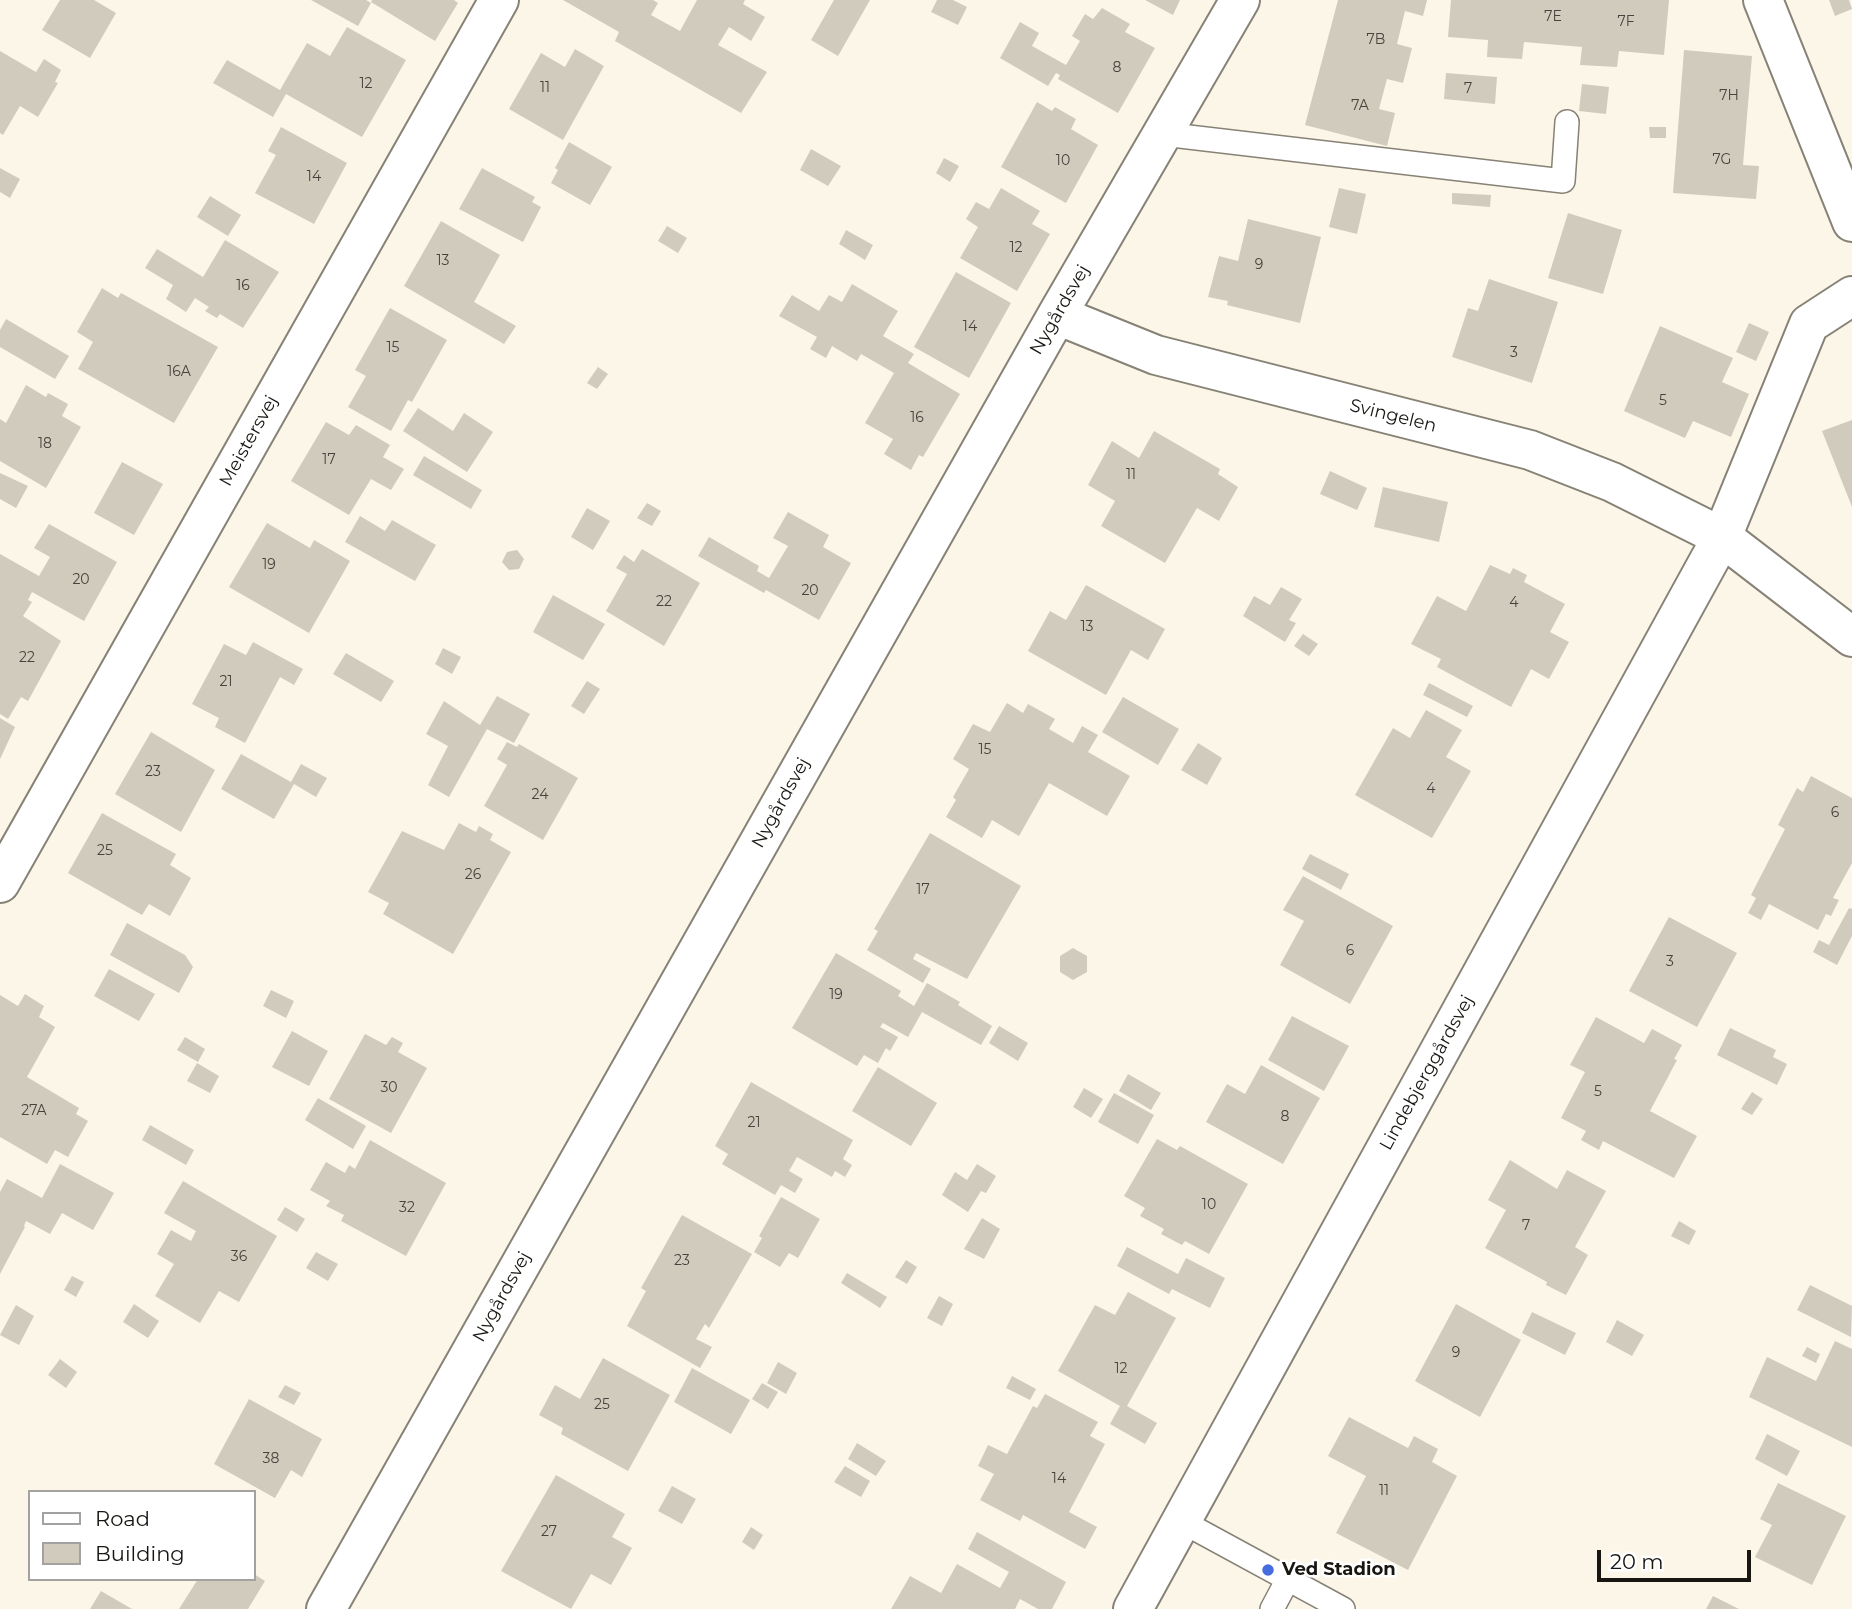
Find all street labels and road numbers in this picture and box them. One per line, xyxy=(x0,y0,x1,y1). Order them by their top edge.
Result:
street label: Nygårdsvej xyxy=(1026,261,1094,359)
street label: Meistersvej xyxy=(215,392,283,490)
street label: Svingelen xyxy=(1347,395,1439,437)
street label: Nygårdsvej xyxy=(747,754,815,852)
street label: Lindebjerggårdsvej xyxy=(1375,992,1479,1154)
street label: Nygårdsvej xyxy=(468,1248,536,1346)

